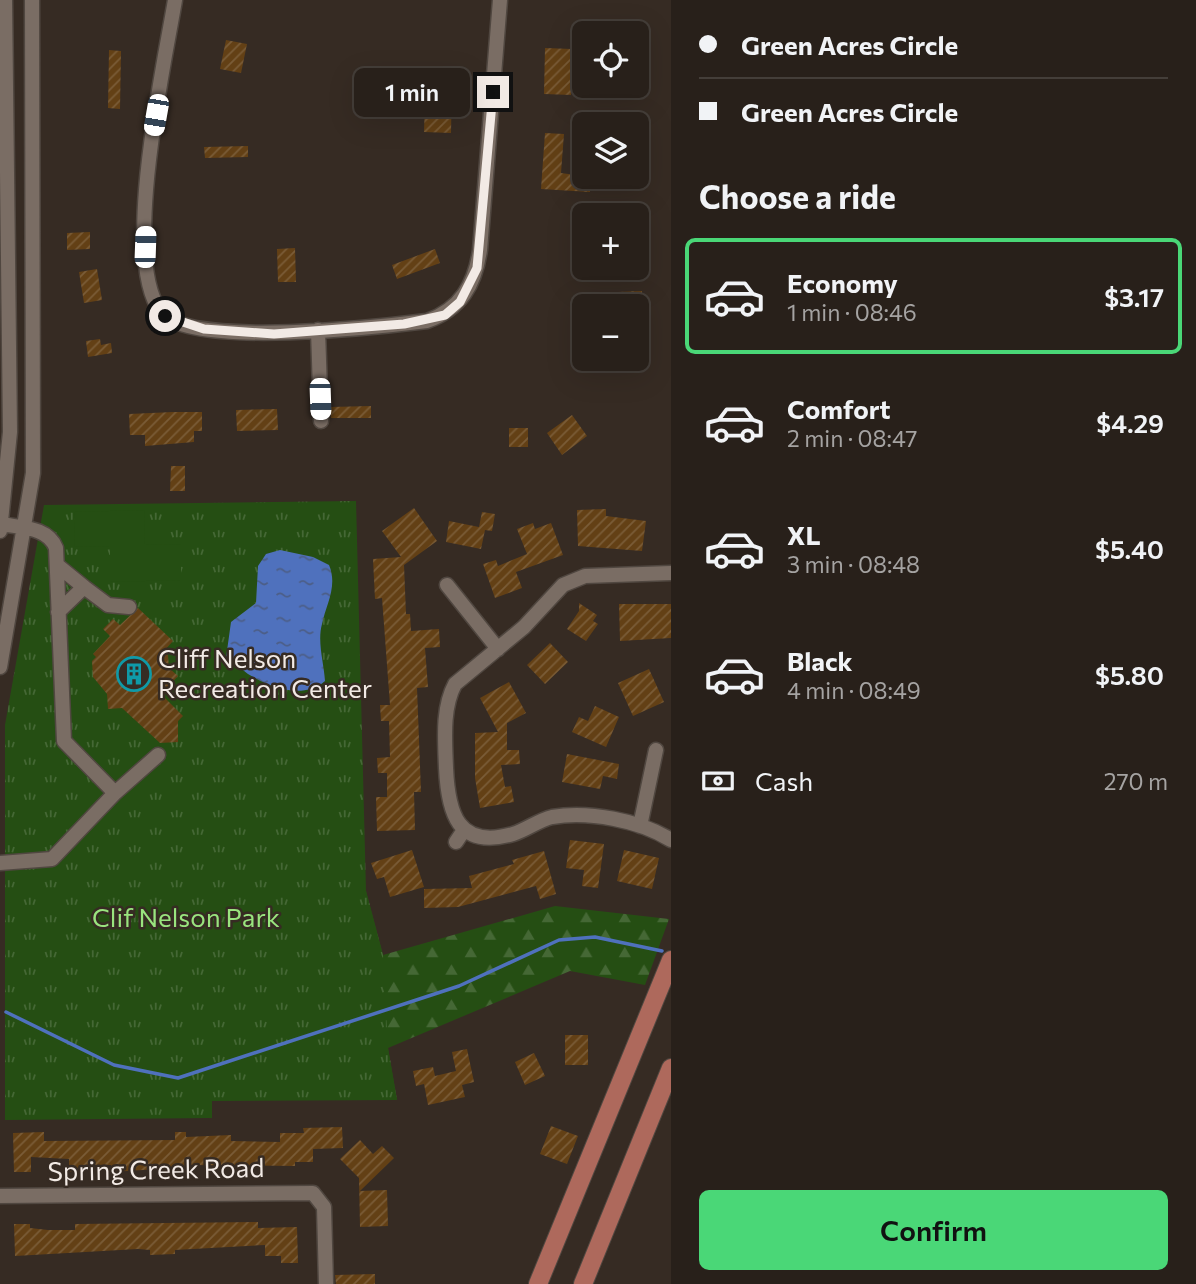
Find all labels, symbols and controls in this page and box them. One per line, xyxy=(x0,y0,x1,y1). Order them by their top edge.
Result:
map controls xyxy=(572,21,649,371)
button: locate xyxy=(572,21,649,98)
text: Green Acres Circle xyxy=(741,29,958,60)
callout: 1 min xyxy=(353,68,468,116)
route end xyxy=(477,76,509,108)
text: 1 min xyxy=(385,78,439,106)
car xyxy=(143,92,170,138)
text: Green Acres Circle xyxy=(741,96,958,127)
button: layers xyxy=(572,112,649,189)
text: Choose a ride xyxy=(699,176,896,216)
button: + xyxy=(572,203,649,280)
car xyxy=(134,226,157,268)
icon: car xyxy=(703,265,766,328)
text: Economy xyxy=(787,267,898,298)
text: $3.17 xyxy=(1104,281,1164,312)
button: − xyxy=(572,294,649,371)
text: 1 min · 08:46 xyxy=(787,298,917,326)
route start xyxy=(149,300,181,332)
car xyxy=(309,378,332,420)
icon: car xyxy=(703,391,766,454)
text: Comfort xyxy=(787,393,890,424)
text: $4.29 xyxy=(1096,407,1164,438)
text: 2 min · 08:47 xyxy=(787,424,917,452)
icon: car xyxy=(703,517,766,580)
text: XL xyxy=(787,519,821,550)
text: $5.40 xyxy=(1095,533,1164,564)
text: 3 min · 08:48 xyxy=(787,550,920,578)
place label: Cliff Nelson Recreation Center xyxy=(158,642,372,703)
icon: car xyxy=(703,643,766,706)
text: Black xyxy=(787,645,853,676)
building icon: Cliff Nelson Recreation Center xyxy=(115,655,153,693)
text: $5.80 xyxy=(1095,659,1164,690)
text: 4 min · 08:49 xyxy=(787,676,921,704)
icon: cash xyxy=(699,762,737,800)
text: Cash xyxy=(755,765,813,796)
text: 270 m xyxy=(1104,767,1168,795)
park label: Clif Nelson Park xyxy=(92,901,280,932)
street label: Spring Creek Road xyxy=(47,1151,265,1186)
button: Confirm xyxy=(699,1190,1168,1270)

